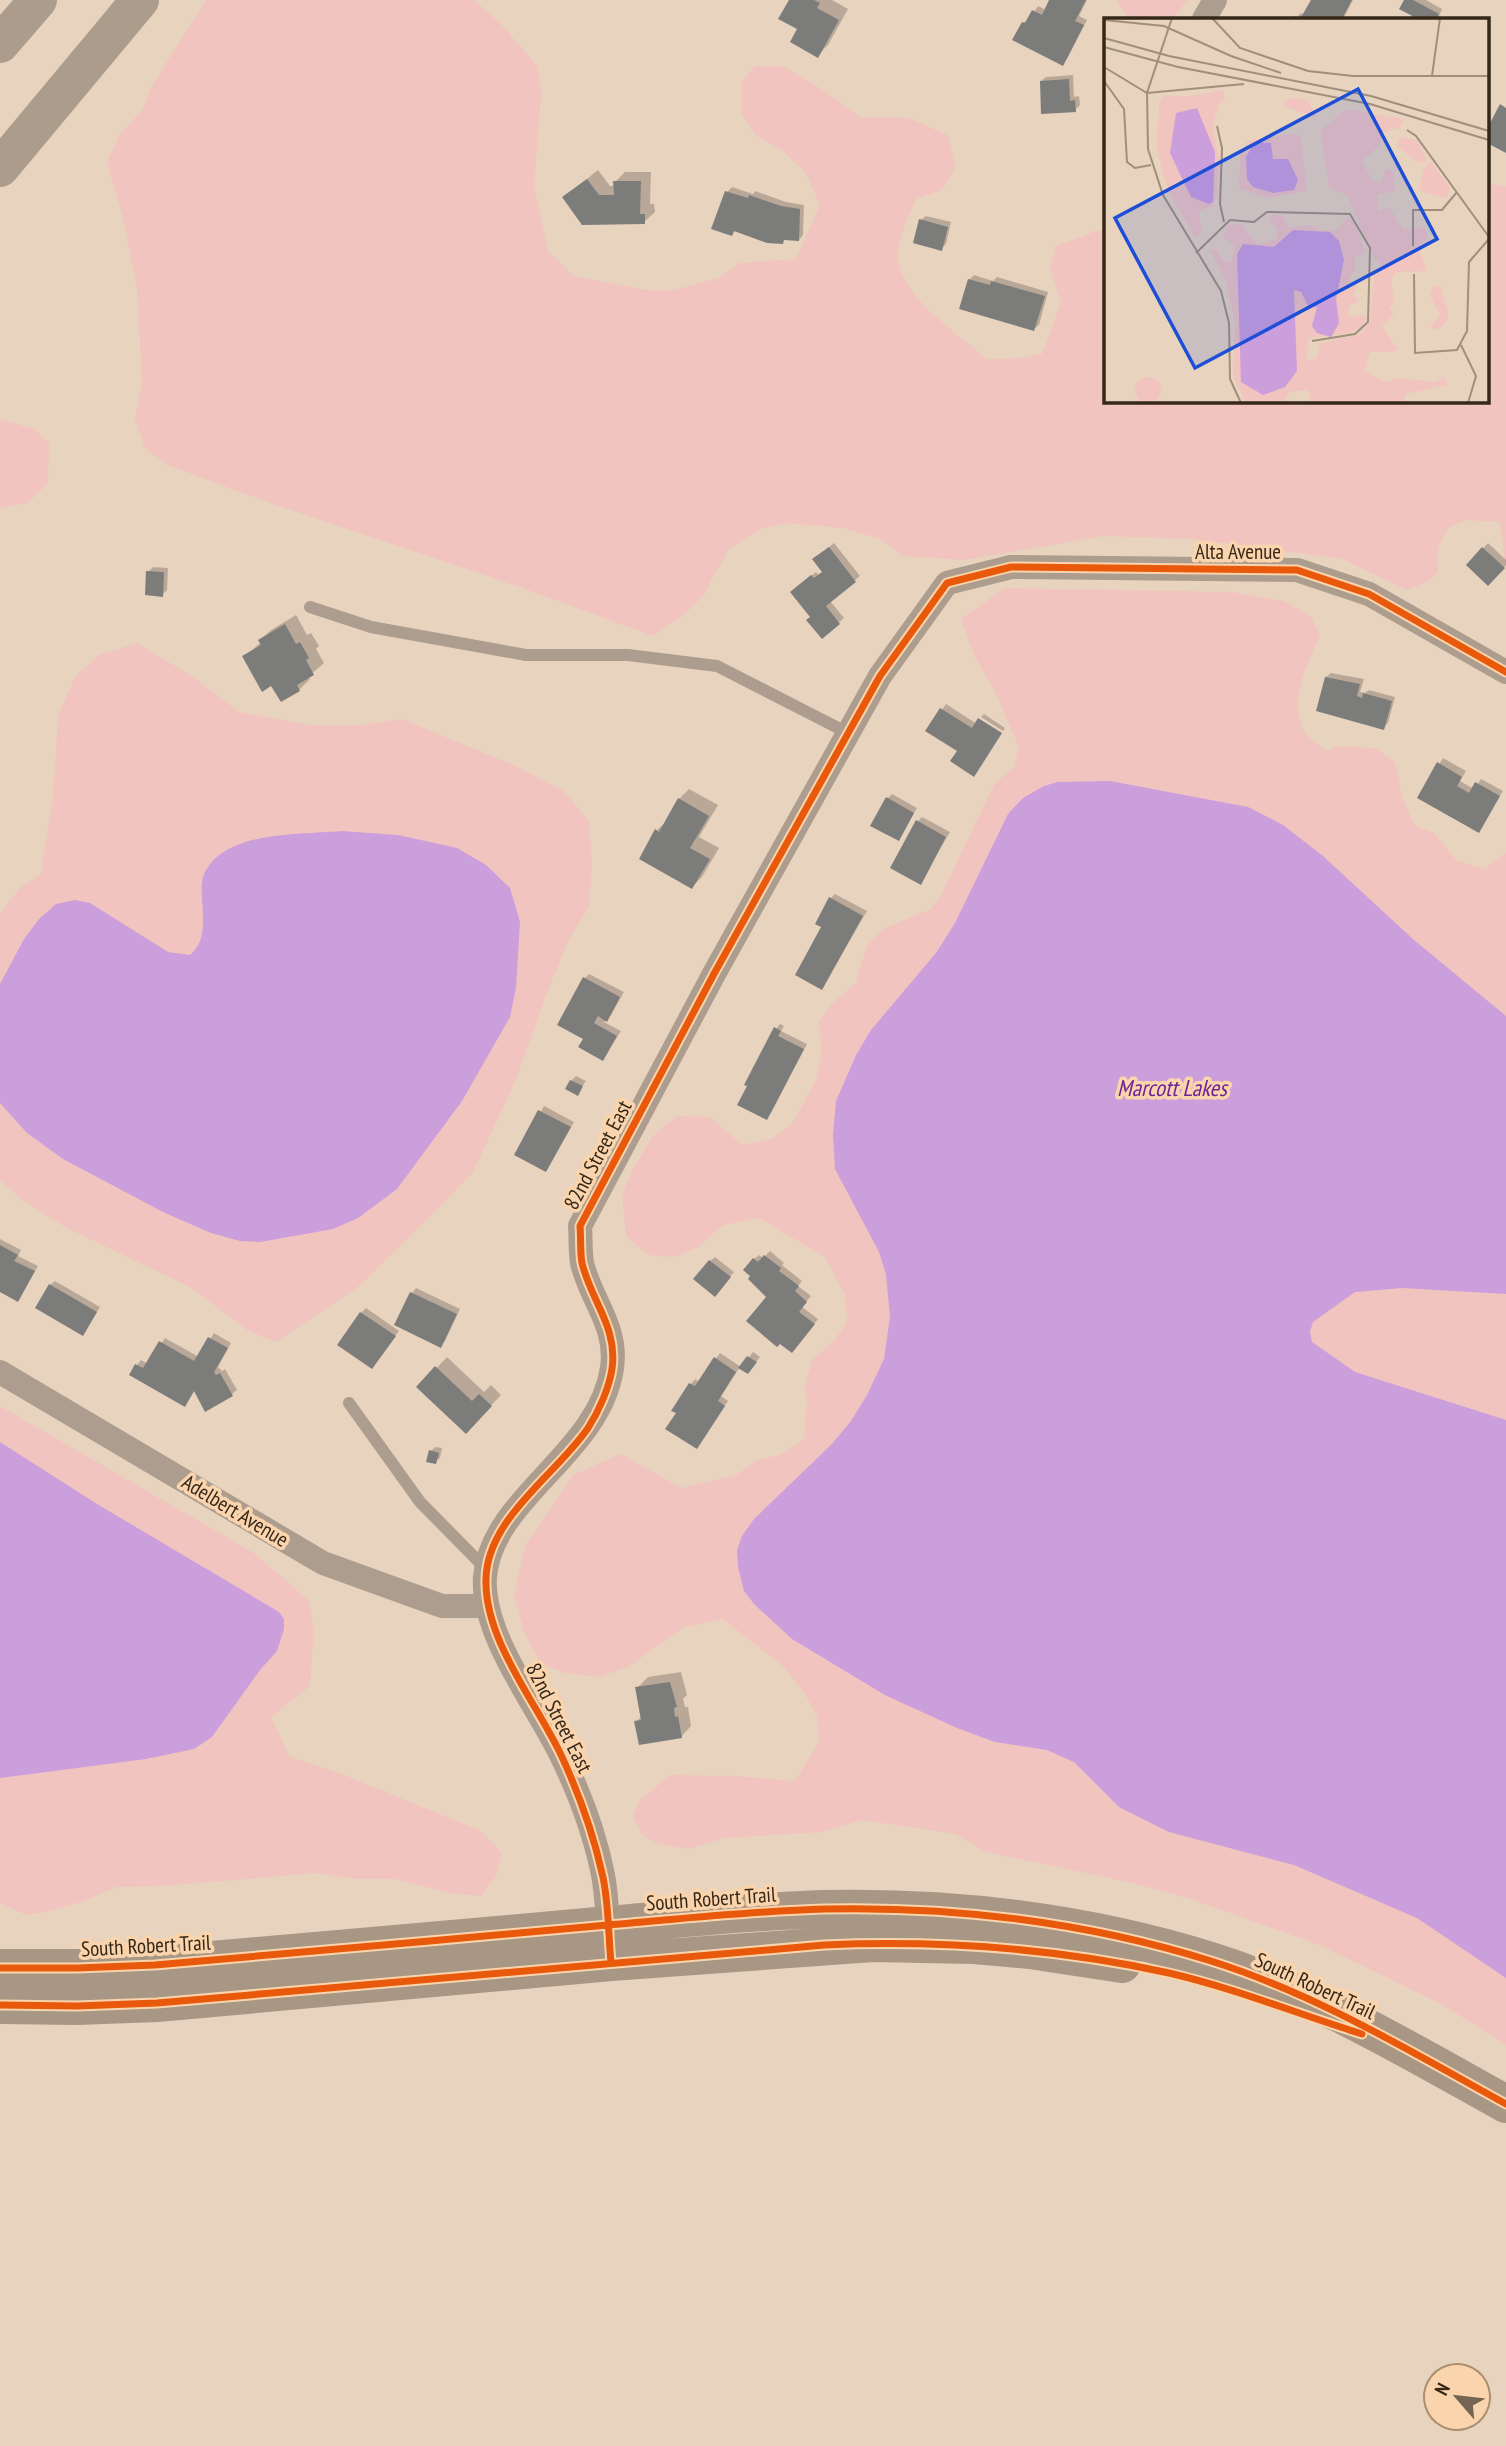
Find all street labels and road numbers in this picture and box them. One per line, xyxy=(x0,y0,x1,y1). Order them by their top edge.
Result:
street label: Alta Avenue xyxy=(1195,538,1281,565)
street label: 82nd Street East xyxy=(557,1095,638,1214)
street label: Adelbert Avenue xyxy=(177,1468,293,1553)
street label: 82nd Street East xyxy=(520,1658,599,1778)
street label: South Robert Trail xyxy=(645,1880,777,1916)
street label: South Robert Trail xyxy=(80,1929,212,1962)
street label: South Robert Trail xyxy=(1251,1946,1380,2025)

